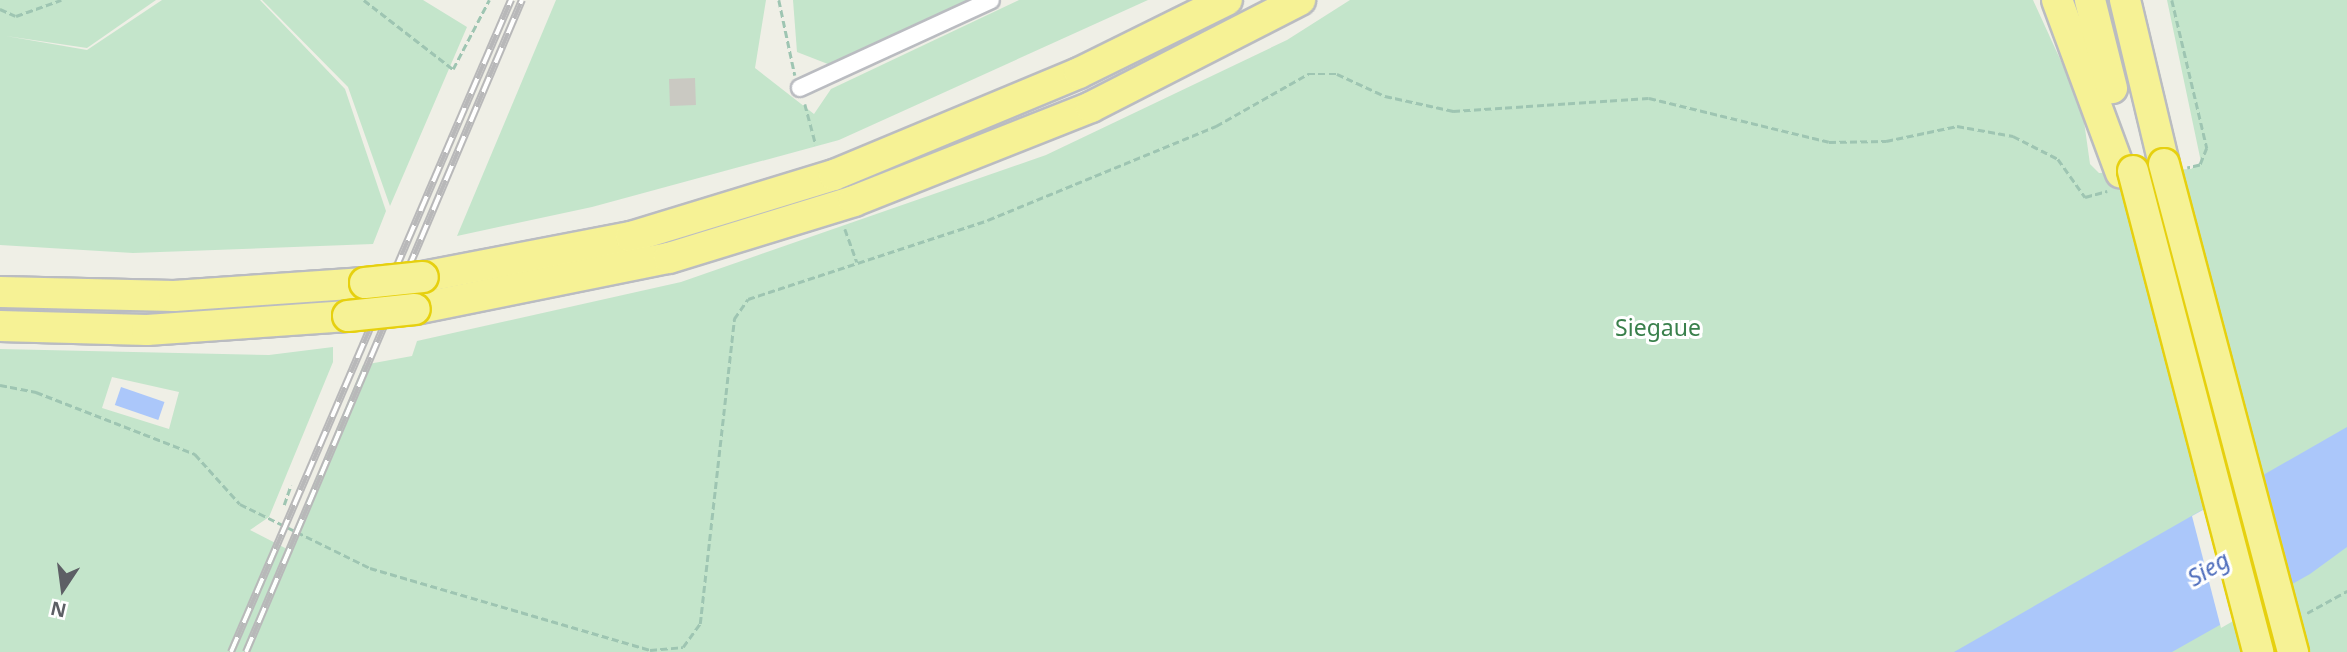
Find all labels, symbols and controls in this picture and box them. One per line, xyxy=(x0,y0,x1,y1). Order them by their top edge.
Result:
park label: Siegaue xyxy=(1615,313,1701,341)
water label: Sieg xyxy=(2182,544,2234,592)
north arrow xyxy=(28,554,98,624)
text: N xyxy=(48,595,69,624)

